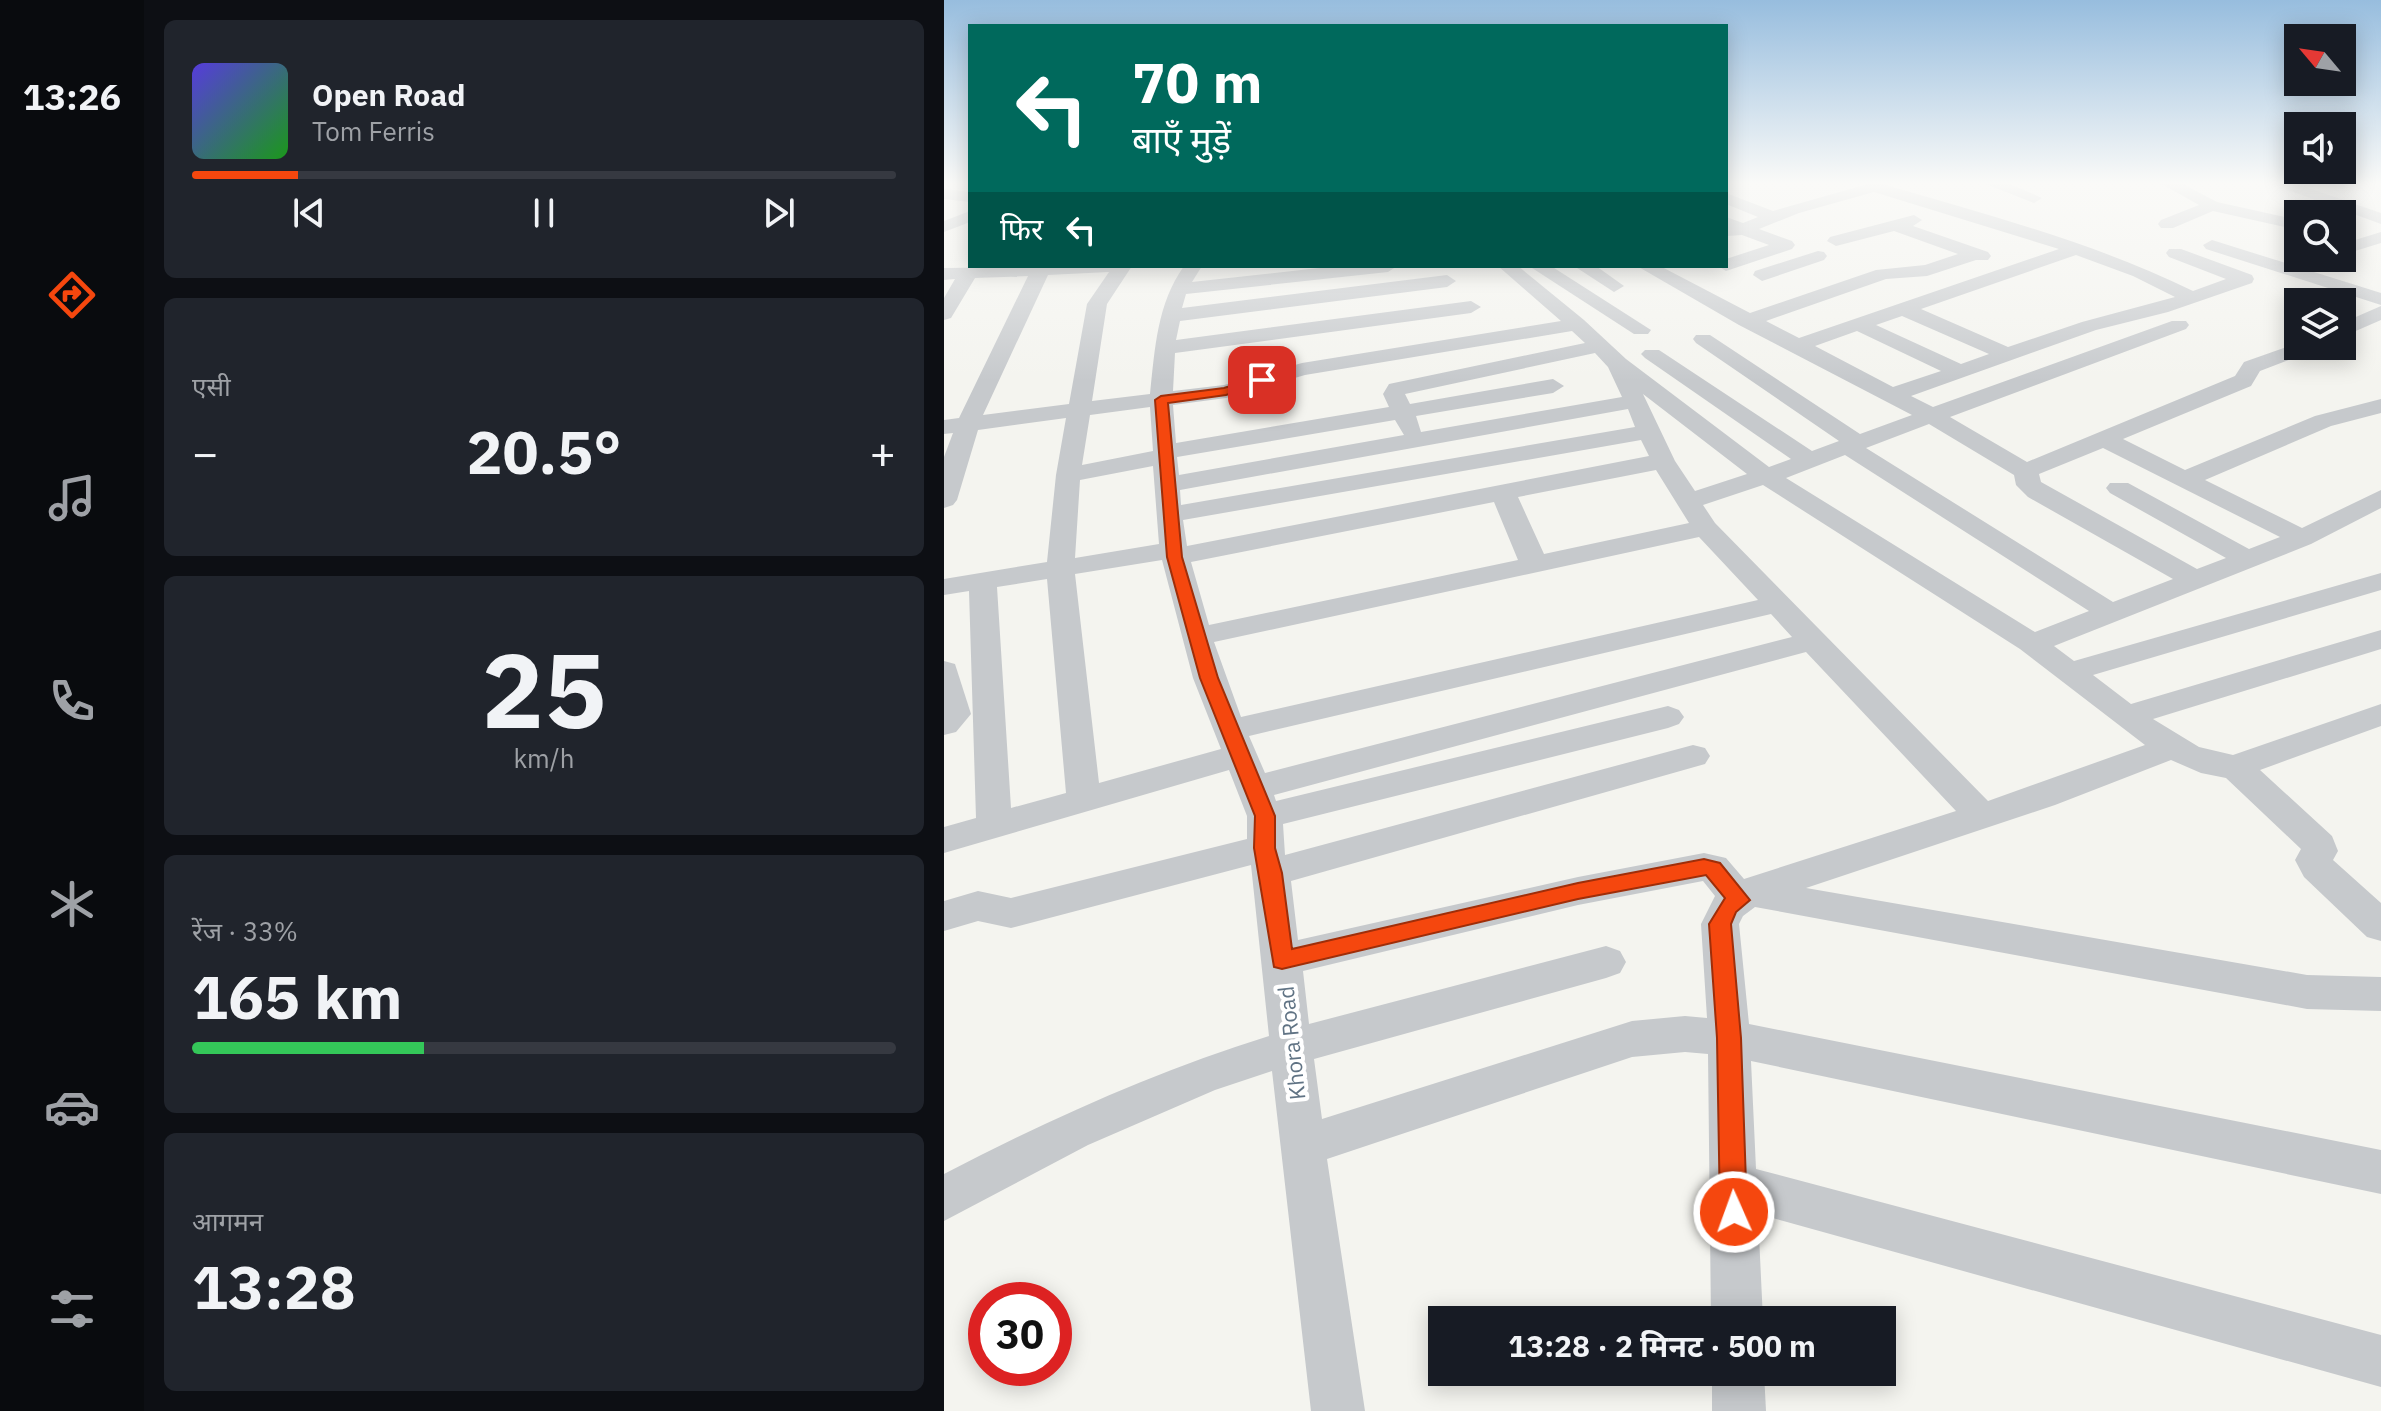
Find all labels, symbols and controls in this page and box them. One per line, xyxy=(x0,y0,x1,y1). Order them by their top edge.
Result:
north arrow xyxy=(2284,24,2356,96)
map controls xyxy=(2284,24,2356,360)
text: 70 m xyxy=(1132,46,1262,118)
icon: left xyxy=(1000,56,1104,160)
text: 13:26 xyxy=(23,73,121,120)
text: Open Road xyxy=(312,75,465,114)
button: sound xyxy=(2284,112,2356,184)
text: Tom Ferris xyxy=(312,114,435,148)
text: बाएँ मुड़ें xyxy=(1132,116,1231,163)
icon: previous xyxy=(287,191,331,235)
icon: pause xyxy=(522,191,566,235)
icon: next xyxy=(757,191,801,235)
button: search xyxy=(2284,200,2356,272)
icon: left xyxy=(1059,208,1103,252)
text: फिर xyxy=(1000,209,1043,248)
icon: directions xyxy=(44,267,100,323)
button: layers xyxy=(2284,288,2356,360)
pin xyxy=(1228,346,1296,414)
icon: arrive xyxy=(1240,358,1284,402)
text: एसी xyxy=(192,369,231,403)
text: 20.5° xyxy=(467,412,621,491)
text: − xyxy=(192,424,218,481)
text: + xyxy=(870,424,896,481)
icon: music xyxy=(44,470,100,526)
text: 25 xyxy=(482,621,606,757)
icon: phone xyxy=(44,673,100,729)
text: km/h xyxy=(513,741,575,775)
icon: climate xyxy=(44,876,100,932)
text: रेंज · 33% xyxy=(192,914,298,948)
text: 165 km xyxy=(192,957,402,1036)
street label: Khora Road xyxy=(1271,985,1311,1101)
icon: car xyxy=(44,1079,100,1135)
position arrow xyxy=(1692,1170,1776,1254)
text: आगमन xyxy=(192,1204,263,1238)
text: 13:28 xyxy=(192,1247,356,1326)
icon: filters xyxy=(44,1281,100,1337)
speed limit sign: 30 xyxy=(968,1282,1072,1386)
text: 13:28 · 2 मिनट · 500 m xyxy=(1508,1326,1816,1365)

